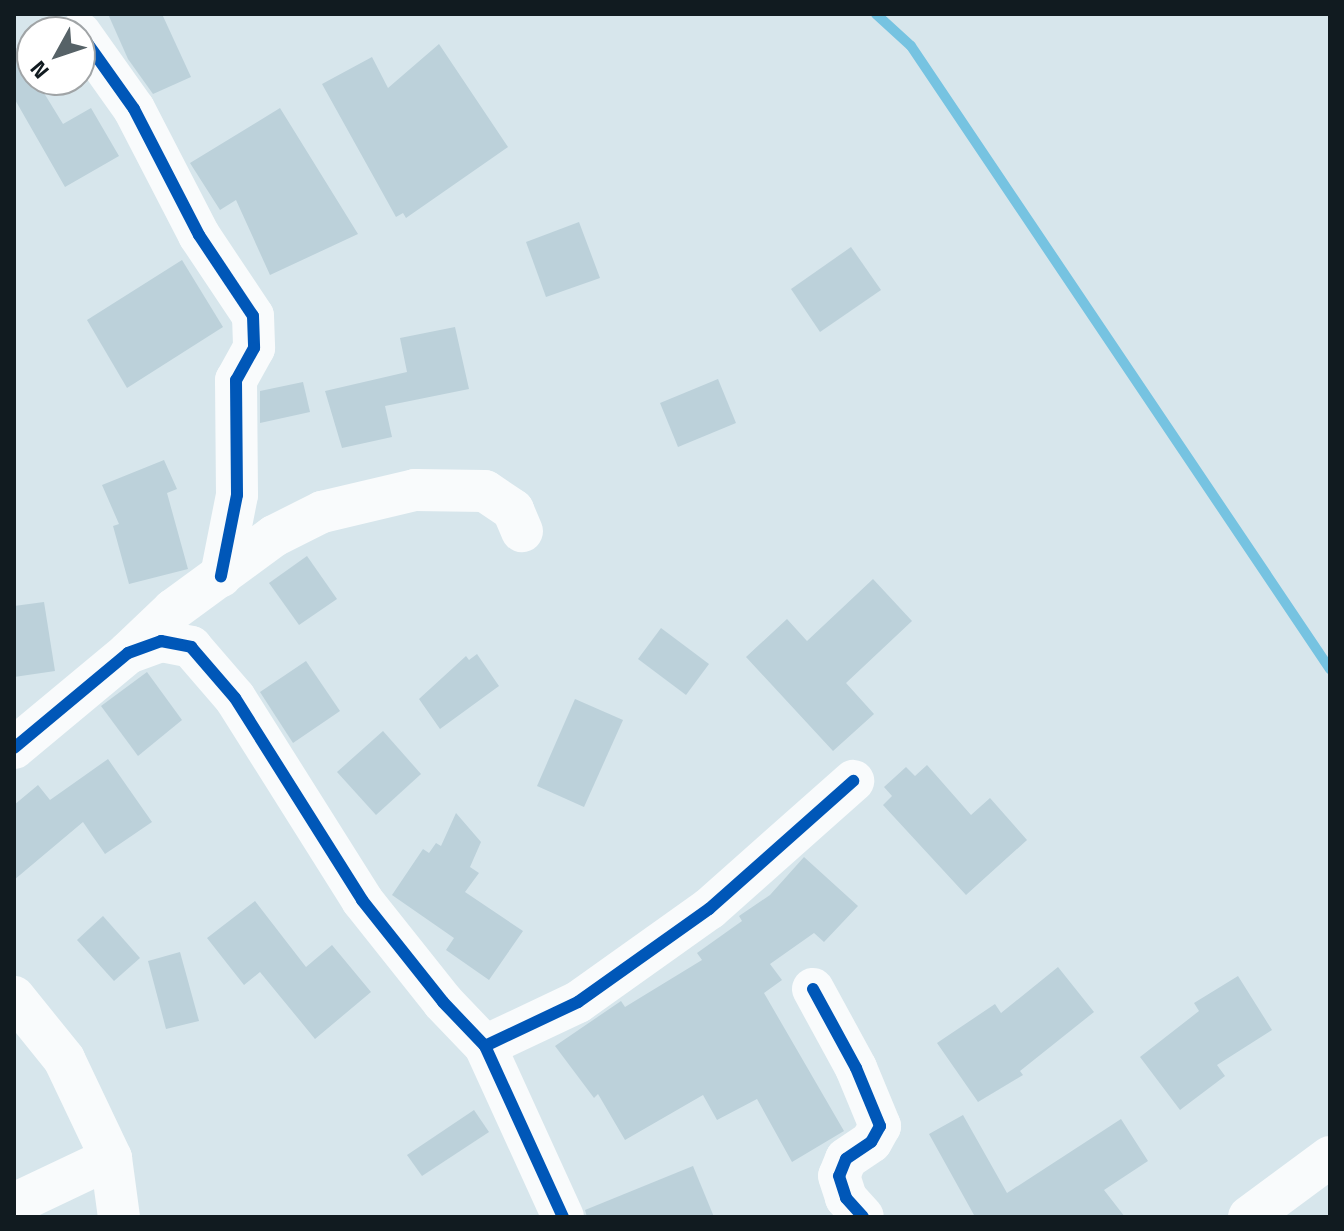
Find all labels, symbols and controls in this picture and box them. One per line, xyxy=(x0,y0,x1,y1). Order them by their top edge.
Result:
north arrow xyxy=(16,16,96,96)
text: N xyxy=(21,53,57,87)

